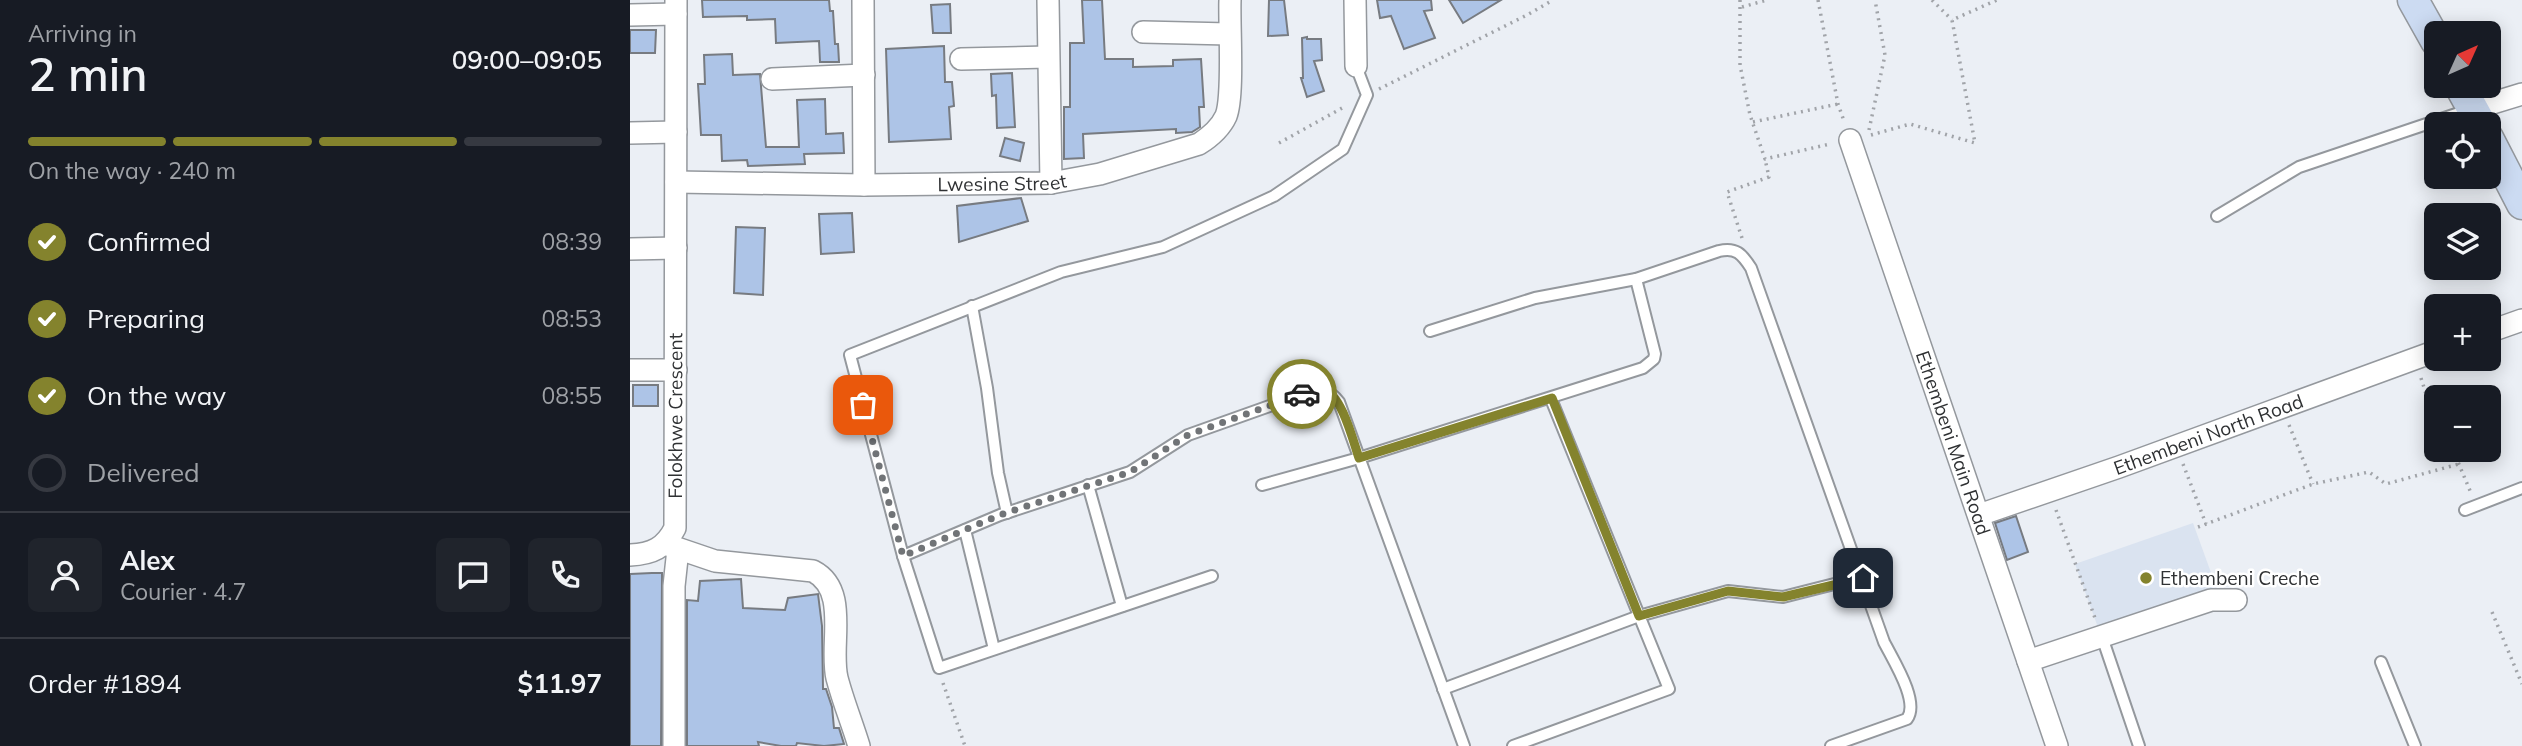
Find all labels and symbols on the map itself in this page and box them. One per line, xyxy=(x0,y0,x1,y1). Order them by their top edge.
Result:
north arrow xyxy=(2424,21,2501,98)
street label: Lwesine Street xyxy=(937,168,1069,196)
street label: Folokhwe Crescent xyxy=(663,332,687,499)
street label: Ethembeni Main Road xyxy=(1911,347,1996,538)
courier xyxy=(1267,359,1337,429)
pin xyxy=(833,375,893,435)
street label: Ethembeni North Road xyxy=(2110,389,2306,480)
pin xyxy=(1833,548,1893,608)
place label: Ethembeni Creche xyxy=(2160,566,2319,590)
marker: Ethembeni Creche xyxy=(2138,570,2154,586)

